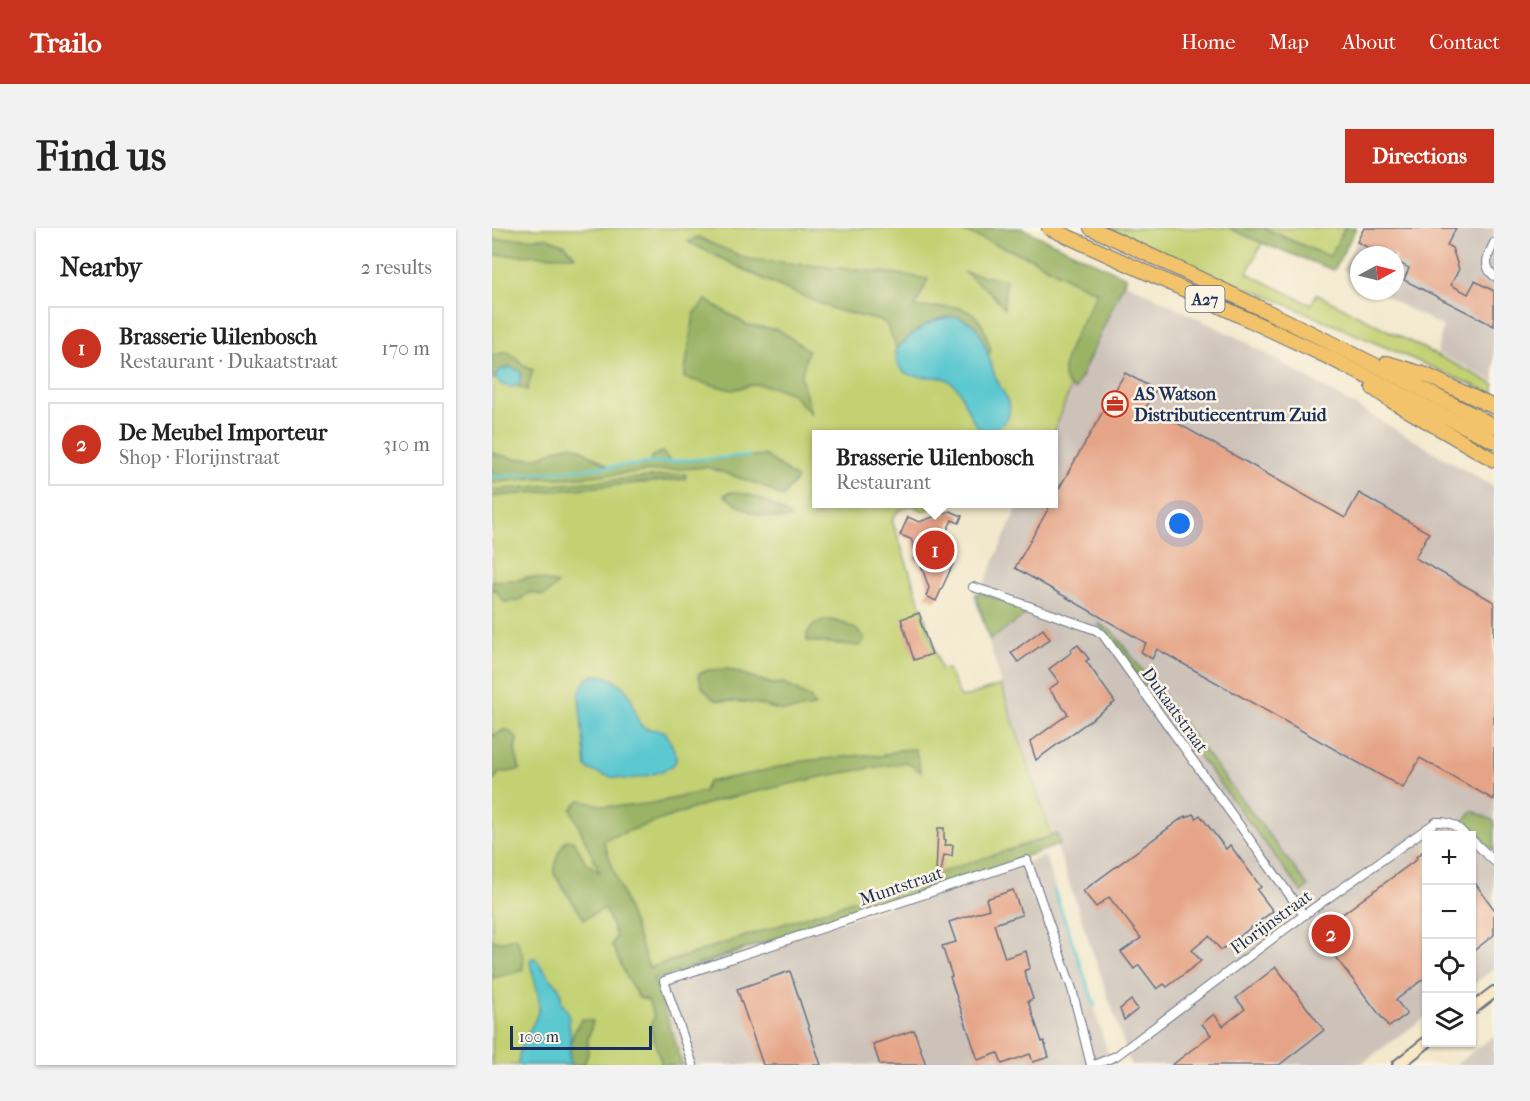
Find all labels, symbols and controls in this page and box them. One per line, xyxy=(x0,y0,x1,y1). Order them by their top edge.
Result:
text: Trailo xyxy=(30,26,102,59)
text: Home xyxy=(1181,30,1236,54)
text: Map xyxy=(1269,30,1309,54)
text: About xyxy=(1342,30,1396,54)
text: Contact xyxy=(1429,30,1500,54)
button: Directions xyxy=(1345,129,1494,183)
text: Find us xyxy=(36,132,166,181)
north arrow xyxy=(1350,246,1404,300)
text: Nearby xyxy=(60,252,142,283)
text: 2 results xyxy=(361,256,432,279)
road number: A27 xyxy=(1186,286,1224,312)
text: Brasserie Uilenbosch xyxy=(119,324,317,350)
text: 1 xyxy=(78,337,85,360)
text: 170 m xyxy=(381,337,430,360)
text: Restaurant · Dukaatstraat xyxy=(119,350,338,373)
place label: AS Watson Distributiecentrum Zuid xyxy=(1133,384,1328,426)
office icon: AS Watson Distributiecentrum Zuid xyxy=(1100,389,1130,419)
text: De Meubel Importeur xyxy=(119,420,327,446)
popup xyxy=(812,430,1058,508)
text: 2 xyxy=(76,433,87,456)
text: 310 m xyxy=(383,433,430,456)
text: Brasserie Uilenbosch xyxy=(836,445,1034,471)
text: Shop · Florijnstraat xyxy=(119,446,280,469)
text: Restaurant xyxy=(836,471,931,494)
your location xyxy=(1165,509,1194,538)
pin: 1 xyxy=(916,528,954,572)
street label: Dukaatstraat xyxy=(1137,664,1213,757)
map controls xyxy=(1422,831,1476,1047)
button: + xyxy=(1422,831,1476,885)
street label: Muntstraat xyxy=(857,862,946,911)
button: − xyxy=(1422,885,1476,939)
street label: Florijnstraat xyxy=(1227,886,1317,959)
pin: 2 xyxy=(1312,912,1350,956)
button: locate xyxy=(1422,939,1476,993)
button: layers xyxy=(1422,993,1476,1047)
scale bar xyxy=(510,1023,652,1050)
text: 100 m xyxy=(519,1027,559,1046)

